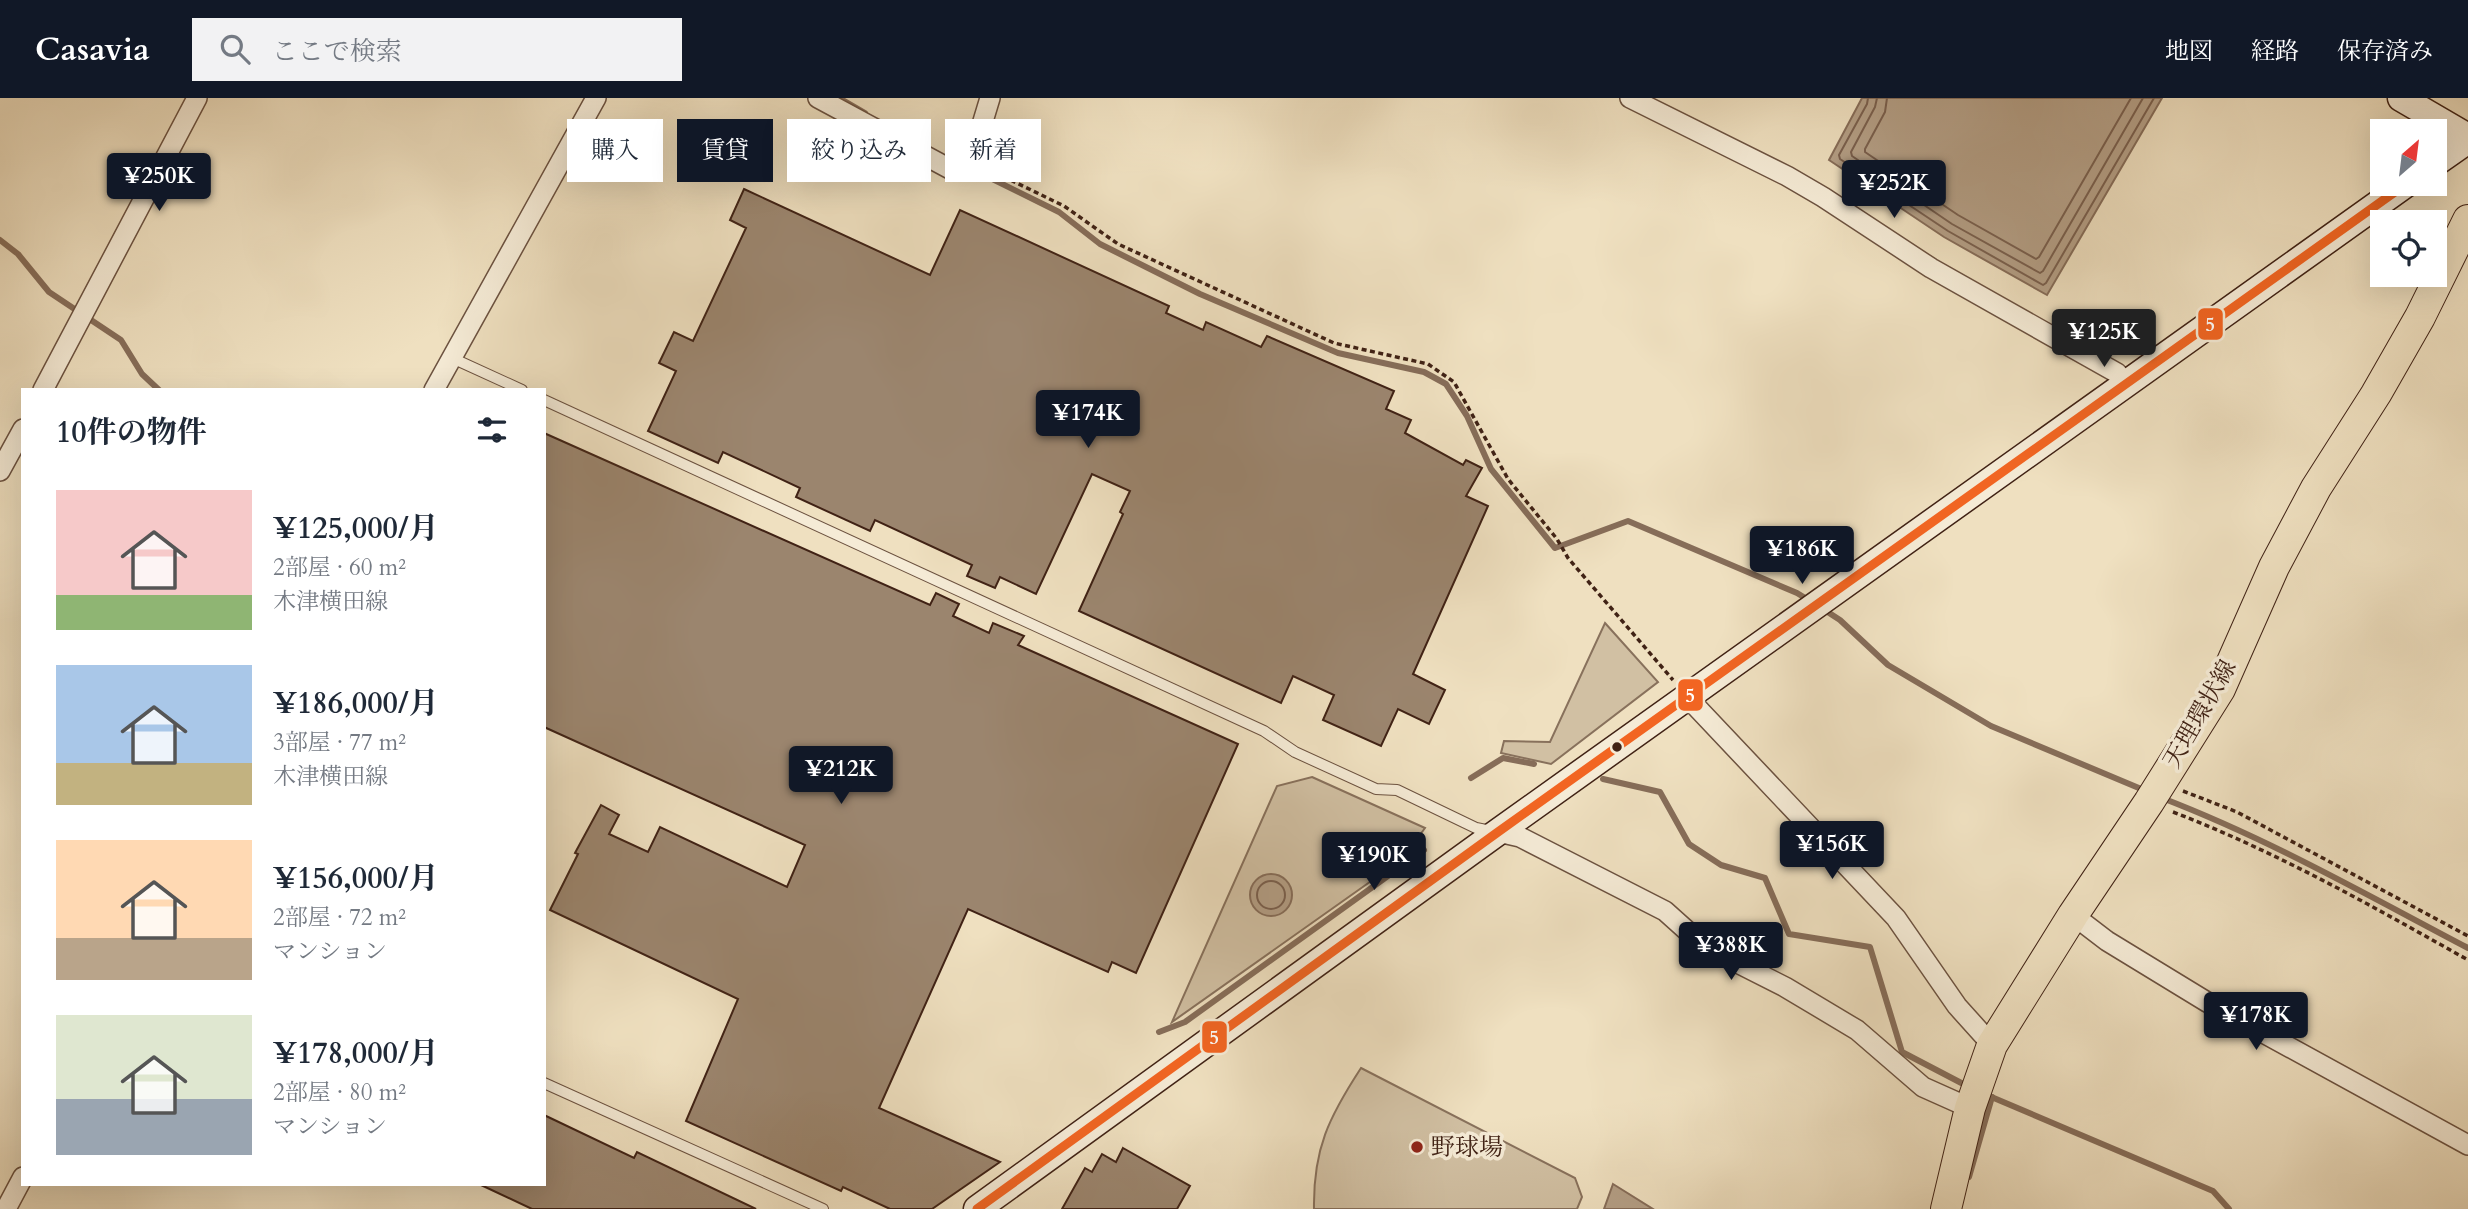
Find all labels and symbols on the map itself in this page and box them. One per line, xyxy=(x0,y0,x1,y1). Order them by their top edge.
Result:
north arrow xyxy=(2370,119,2446,196)
pin: ¥250K xyxy=(110,153,208,213)
pin: ¥252K xyxy=(1845,160,1943,220)
line badge: 5 xyxy=(2197,307,2224,341)
pin: ¥125K xyxy=(2055,310,2153,369)
text: 5 xyxy=(2205,312,2215,338)
pin: ¥174K xyxy=(1039,390,1137,450)
pin: ¥186K xyxy=(1753,526,1851,586)
street label: 天理環状線 xyxy=(2156,654,2244,774)
line badge: 5 xyxy=(1677,678,1704,712)
text: 5 xyxy=(1685,683,1695,709)
unlabelled marker xyxy=(1610,740,1624,754)
pin: ¥212K xyxy=(792,746,890,806)
pin: ¥156K xyxy=(1783,822,1881,881)
pin: ¥190K xyxy=(1325,832,1423,892)
pin: ¥388K xyxy=(1682,922,1780,982)
pin: ¥178K xyxy=(2207,992,2305,1052)
line badge: 5 xyxy=(1201,1020,1228,1054)
text: 5 xyxy=(1209,1025,1219,1051)
place label: 野球場 xyxy=(1431,1131,1503,1164)
marker: 野球場 xyxy=(1409,1139,1425,1155)

